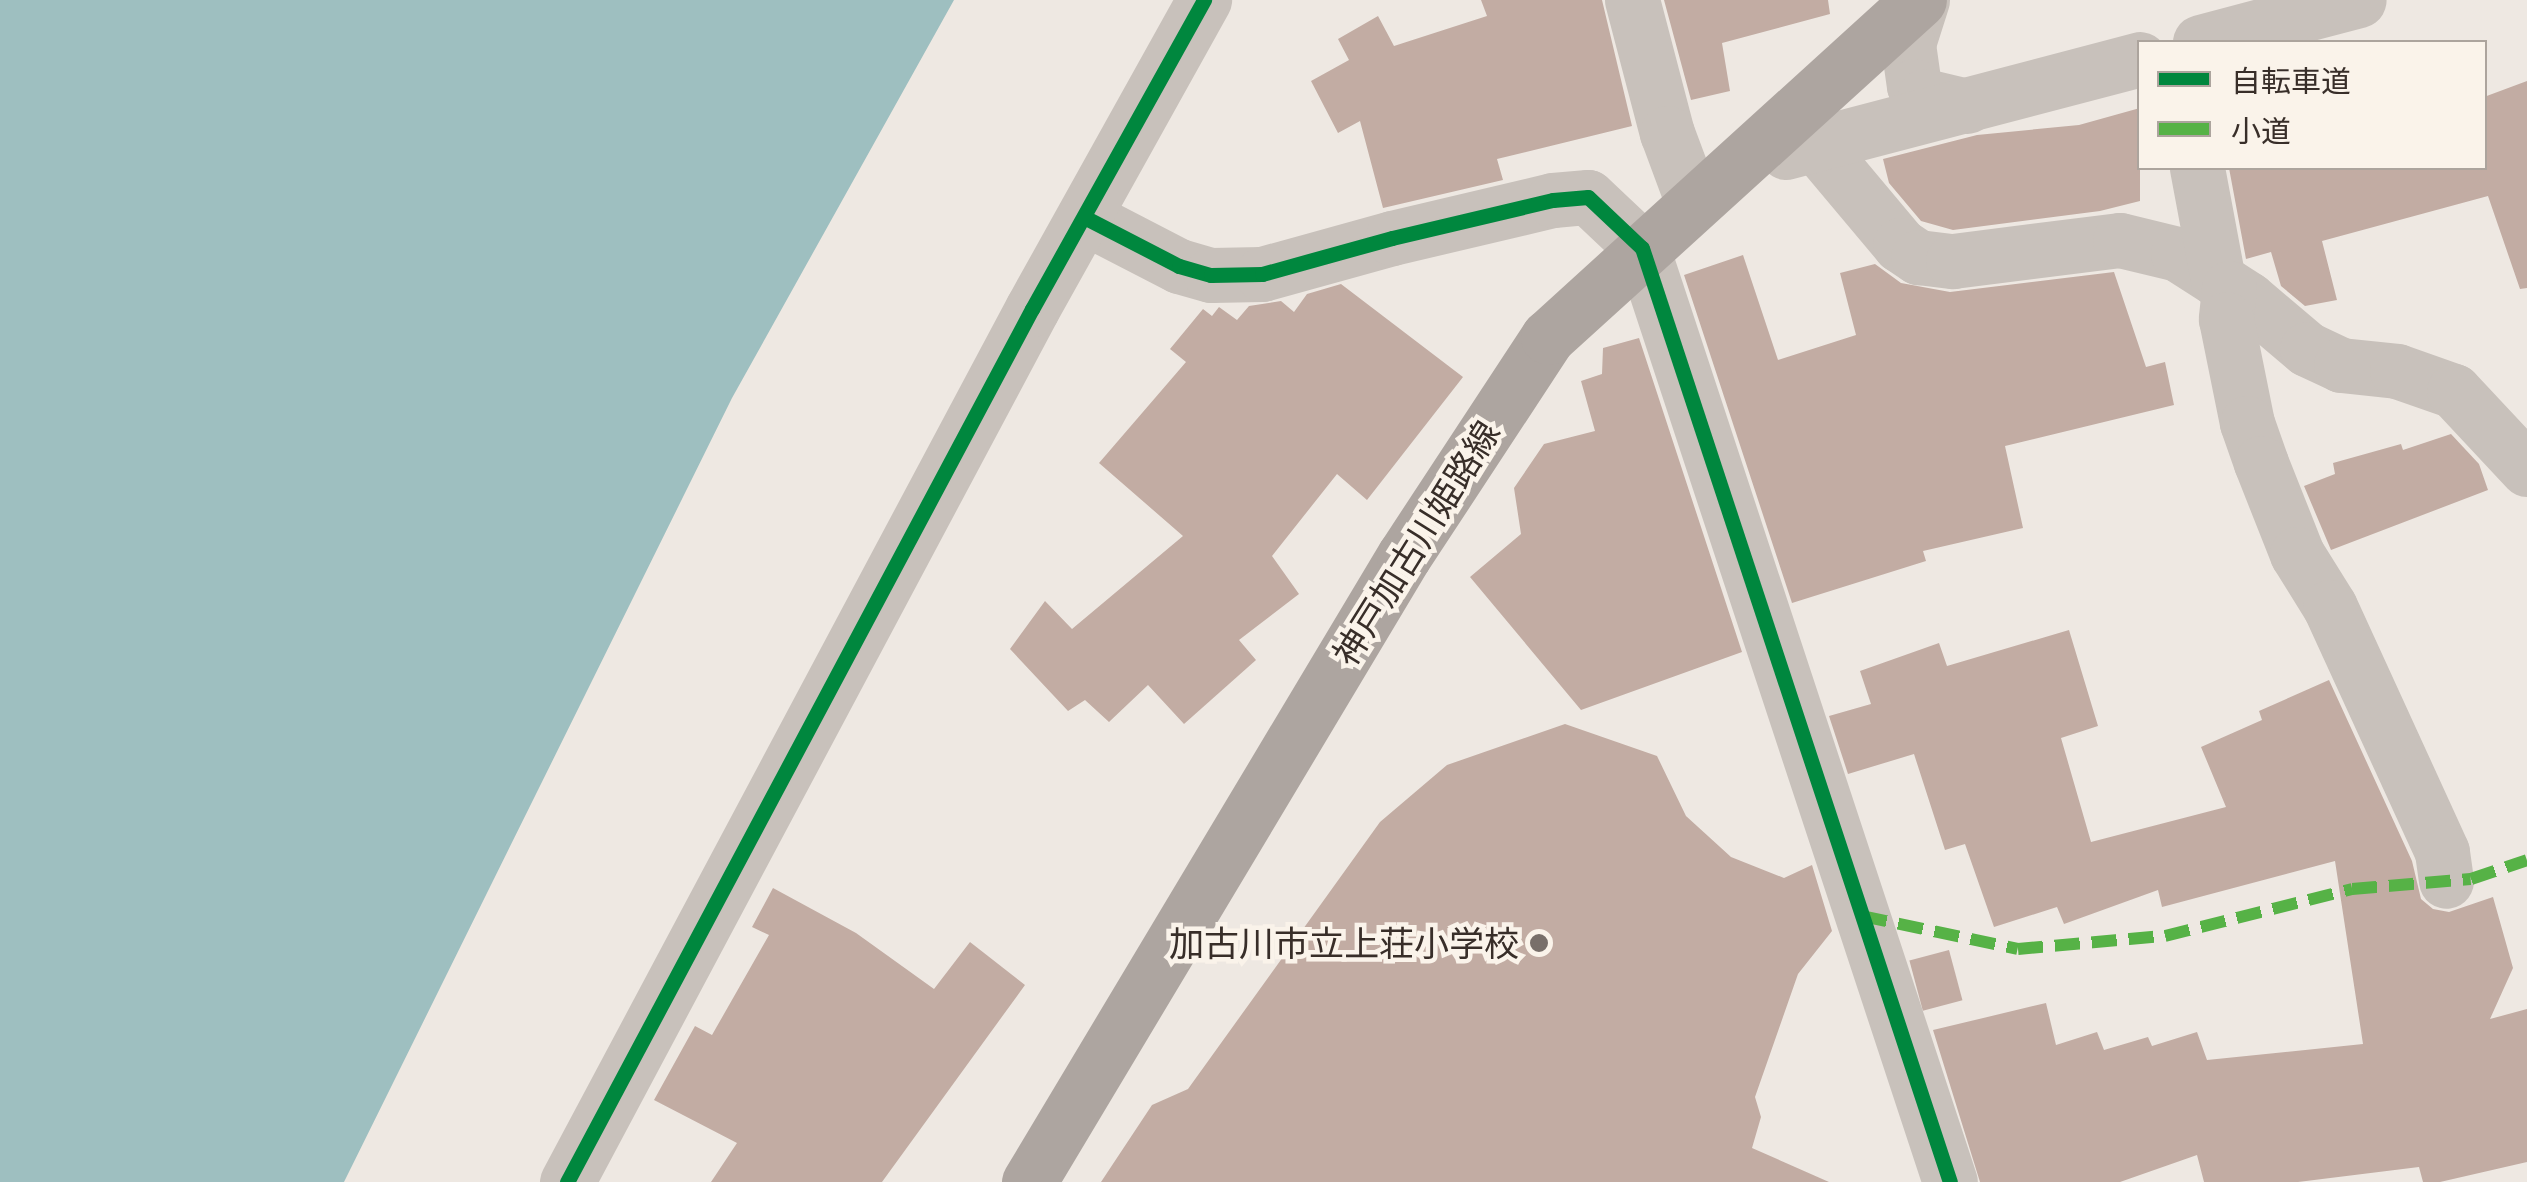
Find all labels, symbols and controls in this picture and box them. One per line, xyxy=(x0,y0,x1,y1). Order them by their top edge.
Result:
legend xyxy=(2137,40,2487,170)
text: 自転車道 xyxy=(2231,61,2351,100)
text: 小道 xyxy=(2231,111,2291,150)
street label: 神戸加古川姫路線 xyxy=(1324,413,1508,673)
place label: 加古川市立上荘小学校 xyxy=(1169,922,1519,964)
marker: 加古川市立上荘小学校 xyxy=(1528,932,1550,954)

